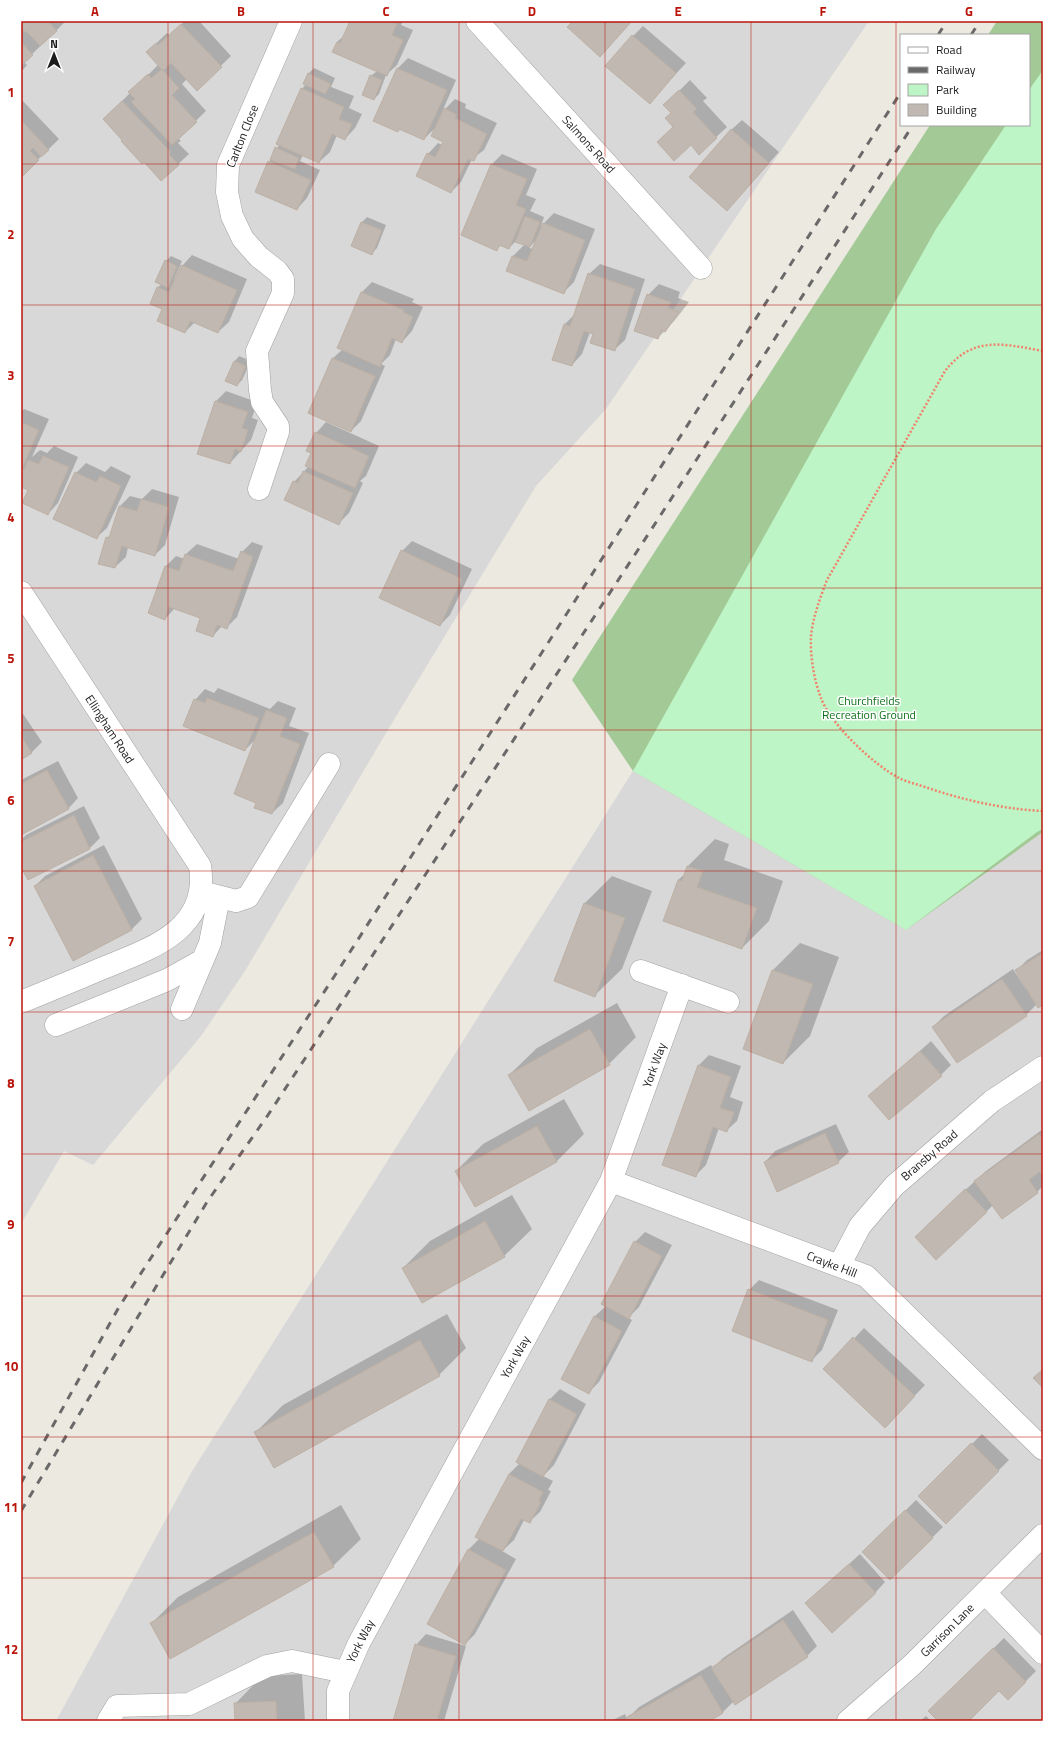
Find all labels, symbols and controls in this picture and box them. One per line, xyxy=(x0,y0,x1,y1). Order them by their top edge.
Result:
text: A xyxy=(91,1,99,21)
text: B xyxy=(237,1,245,21)
text: C xyxy=(382,1,390,21)
text: D xyxy=(528,1,536,21)
text: E xyxy=(674,1,682,21)
text: F xyxy=(820,1,827,21)
text: G xyxy=(965,1,973,21)
north arrow xyxy=(34,34,74,74)
legend xyxy=(900,34,1030,126)
text: N xyxy=(50,36,58,52)
text: Road xyxy=(936,40,962,59)
text: Railway xyxy=(936,60,976,79)
text: Park xyxy=(936,80,959,99)
text: 1 xyxy=(7,82,15,102)
text: Building xyxy=(936,100,977,119)
street label: Carlton Close xyxy=(221,102,263,170)
street label: Salmons Road xyxy=(558,111,620,177)
text: 2 xyxy=(7,224,15,244)
text: 3 xyxy=(7,365,15,385)
text: 4 xyxy=(7,507,15,527)
text: 5 xyxy=(7,648,15,668)
street label: Ellingham Road xyxy=(81,691,139,767)
park label: Churchfields Recreation Ground xyxy=(822,691,916,724)
text: 6 xyxy=(7,790,15,810)
text: 7 xyxy=(7,931,15,951)
street label: York Way xyxy=(637,1040,671,1090)
text: 8 xyxy=(7,1073,15,1093)
street label: Bransby Road xyxy=(896,1125,962,1185)
text: 9 xyxy=(7,1214,15,1234)
street label: Crayke Hill xyxy=(804,1246,860,1282)
street label: York Way xyxy=(495,1332,535,1382)
text: 10 xyxy=(4,1356,18,1376)
text: 11 xyxy=(4,1497,18,1517)
street label: Garrison Lane xyxy=(916,1599,978,1661)
street label: York Way xyxy=(341,1616,379,1666)
text: 12 xyxy=(4,1639,18,1659)

